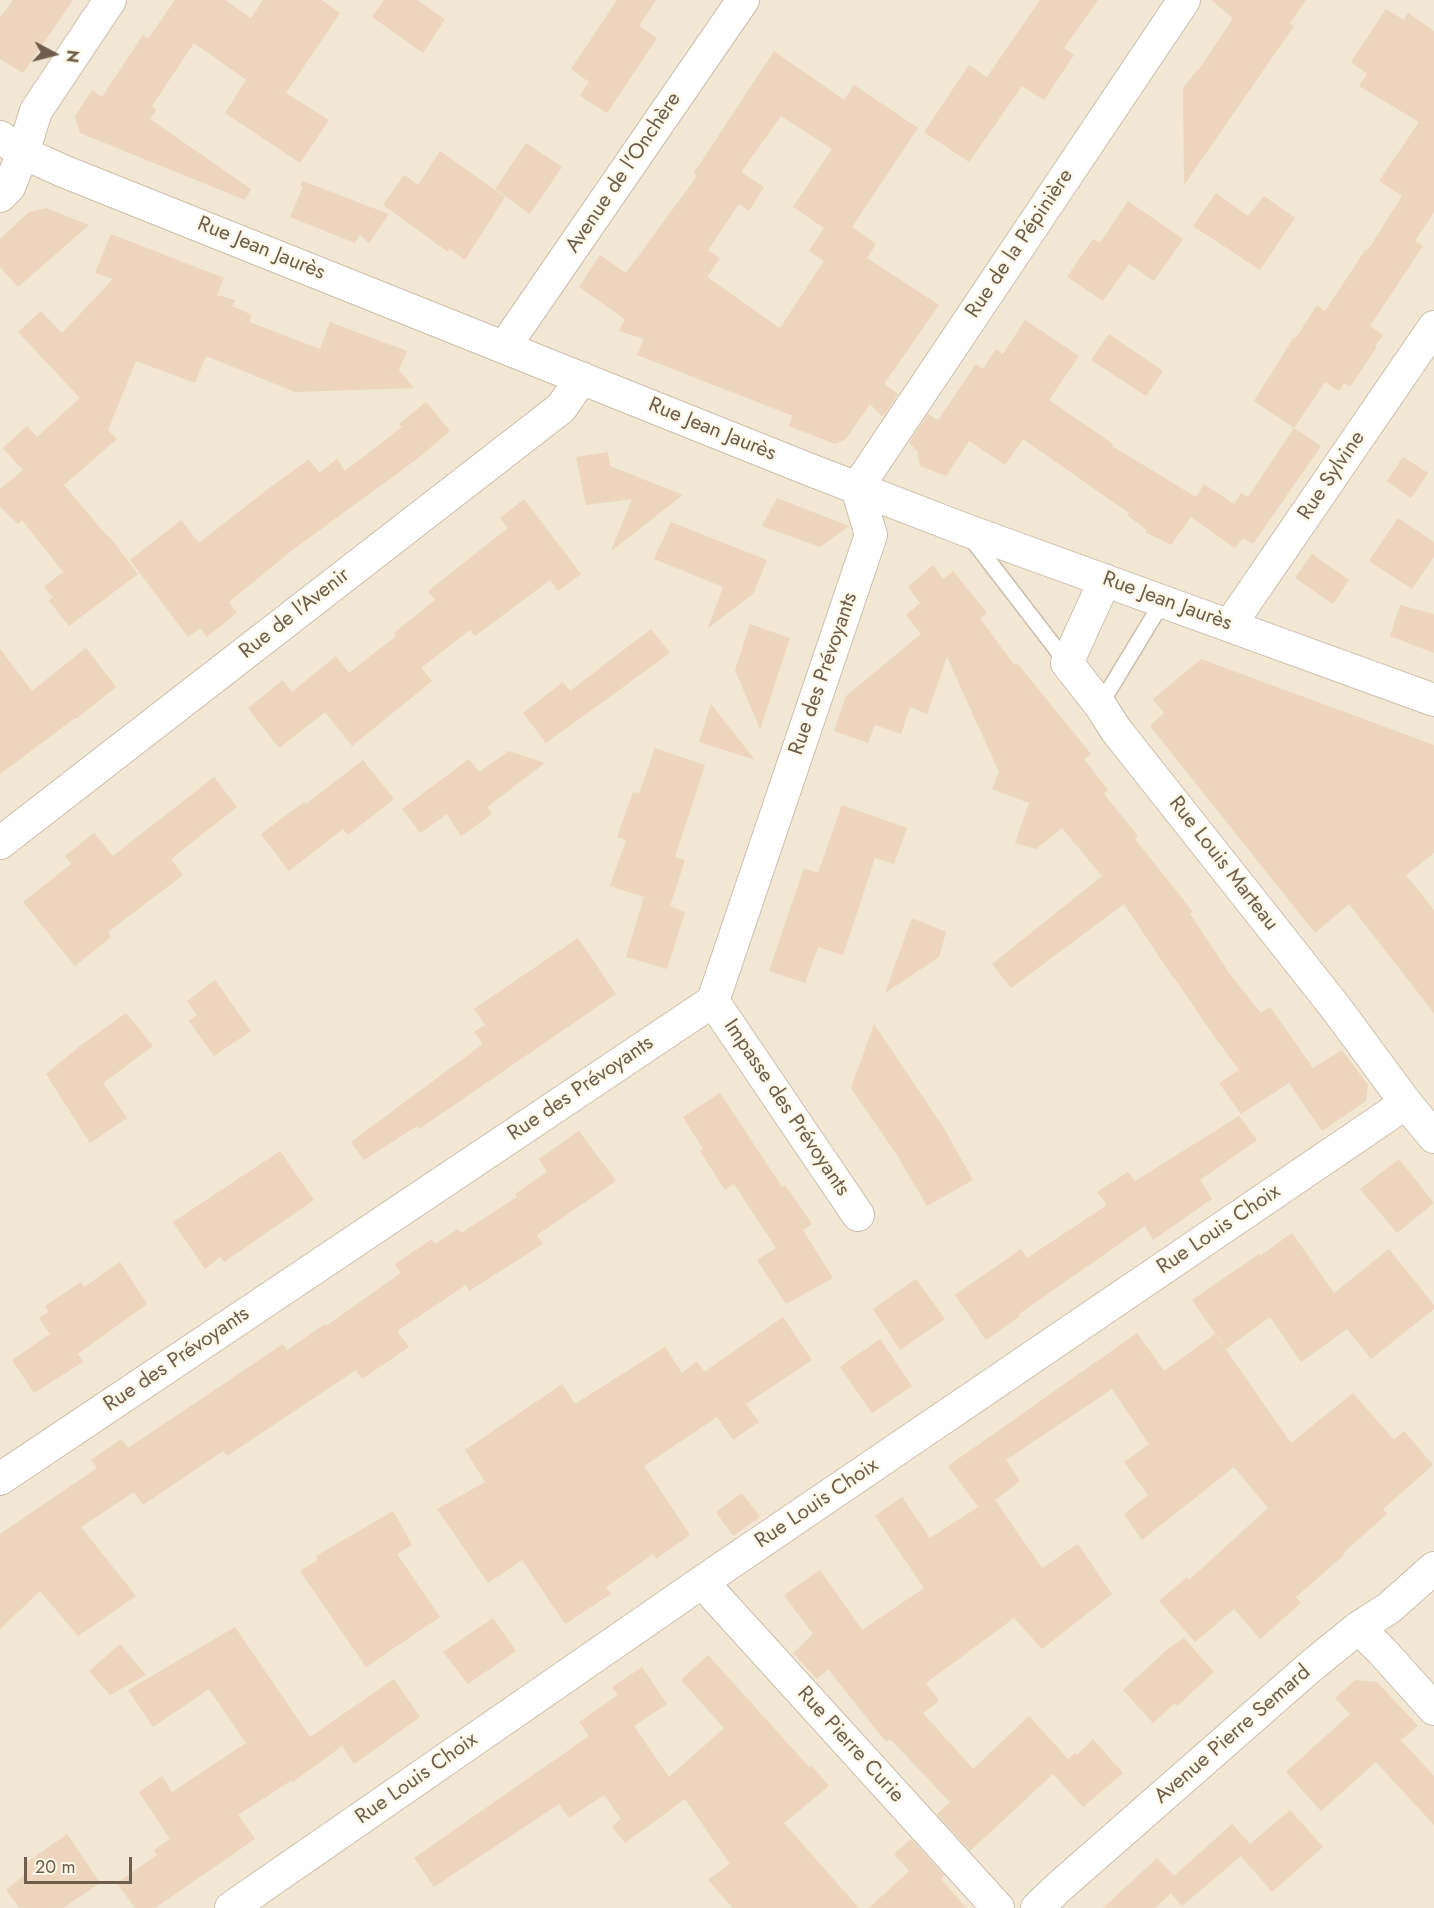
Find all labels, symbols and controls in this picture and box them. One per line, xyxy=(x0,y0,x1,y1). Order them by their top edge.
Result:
north arrow xyxy=(24,24,84,84)
text: N xyxy=(60,49,85,64)
street label: Avenue de l'Onchère xyxy=(561,88,687,258)
street label: Rue de la Pépinière xyxy=(961,165,1079,323)
street label: Rue Jean Jaurès xyxy=(193,212,329,286)
street label: Rue Jean Jaurès xyxy=(644,393,780,467)
street label: Rue Sylvine xyxy=(1293,427,1371,525)
street label: Rue de l'Avenir xyxy=(235,563,355,665)
street label: Rue Jean Jaurès xyxy=(1099,567,1235,637)
street label: Rue des Prévoyants xyxy=(784,589,864,759)
street label: Rue Louis Marteau xyxy=(1163,792,1283,936)
street label: Impasse des Prévoyants xyxy=(717,1015,855,1201)
street label: Rue des Prévoyants xyxy=(503,1031,659,1147)
street label: Rue Louis Choix xyxy=(1153,1180,1285,1280)
street label: Rue des Prévoyants xyxy=(99,1302,255,1418)
street label: Rue Louis Choix xyxy=(751,1454,883,1554)
street label: Avenue Pierre Semard xyxy=(1150,1660,1316,1810)
street label: Rue Pierre Curie xyxy=(791,1682,909,1808)
street label: Rue Louis Choix xyxy=(351,1728,483,1830)
scale bar xyxy=(27,1845,135,1883)
text: 20 m xyxy=(35,1854,75,1880)

